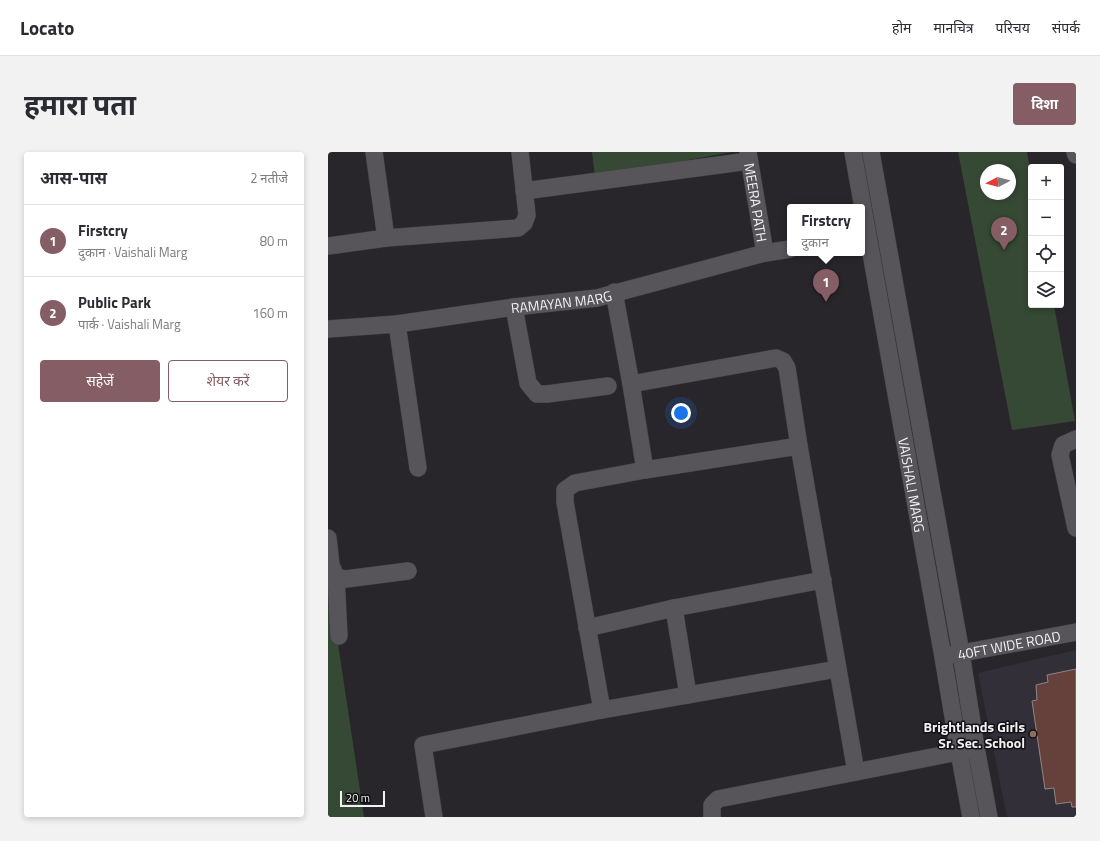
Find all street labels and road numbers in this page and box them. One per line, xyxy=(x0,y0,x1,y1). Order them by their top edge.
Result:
street label: MEERA PATH xyxy=(740,161,773,243)
street label: RAMAYAN MARG xyxy=(510,284,614,318)
street label: VAISHALI MARG xyxy=(894,436,931,534)
street label: 40FT WIDE ROAD xyxy=(956,625,1062,664)

